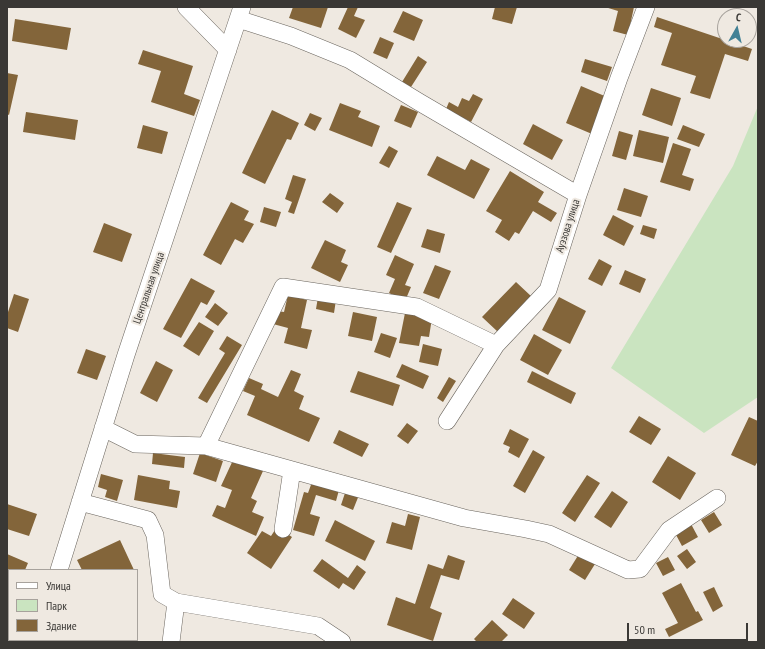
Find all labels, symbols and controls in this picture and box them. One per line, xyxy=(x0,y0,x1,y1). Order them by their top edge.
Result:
north arrow xyxy=(717,8,757,48)
text: С xyxy=(735,10,742,24)
street label: Ауэзова улица xyxy=(553,198,583,254)
street label: Центральная улица xyxy=(131,250,167,326)
legend xyxy=(8,569,138,641)
text: Улица xyxy=(46,578,71,593)
text: Парк xyxy=(46,598,67,613)
scale bar xyxy=(629,615,750,641)
text: Здание xyxy=(46,618,77,633)
text: 50 m xyxy=(634,622,655,637)

